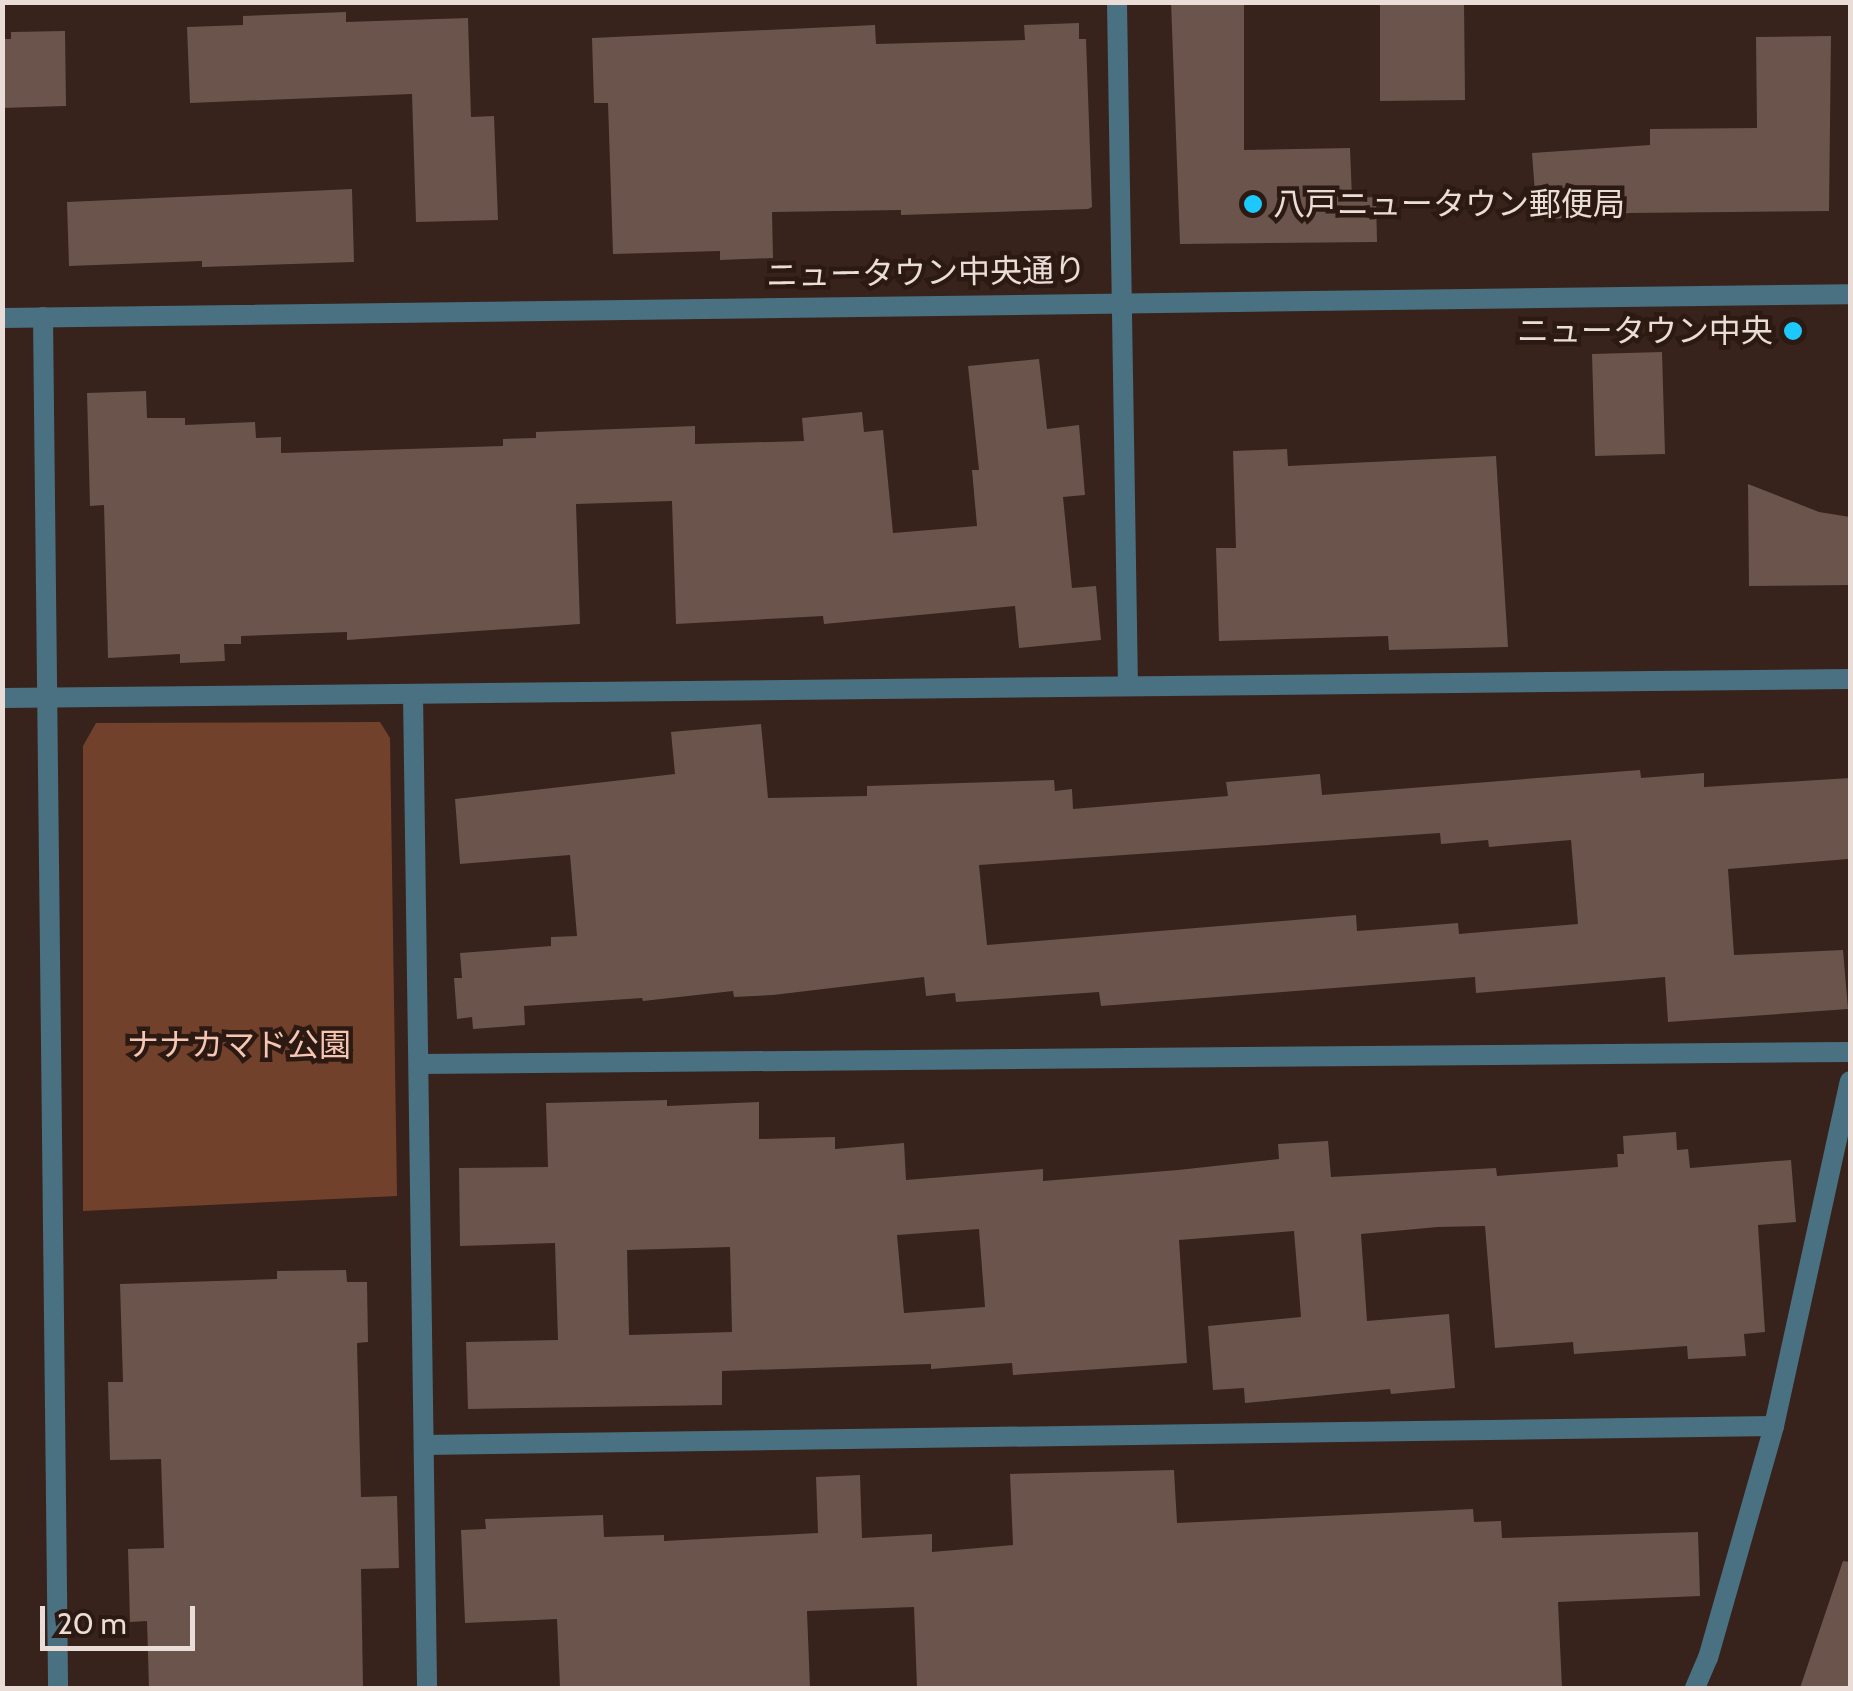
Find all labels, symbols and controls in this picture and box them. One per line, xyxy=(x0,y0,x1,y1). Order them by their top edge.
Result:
place label: 八戸ニュータウン郵便局 xyxy=(1273,185,1625,223)
marker: 八戸ニュータウン郵便局 xyxy=(1242,193,1264,215)
street label: ニュータウン中央通り xyxy=(766,251,1086,295)
place label: ニュータウン中央 xyxy=(1517,312,1773,350)
marker: ニュータウン中央 xyxy=(1782,320,1804,342)
park label: ナナカマド公園 xyxy=(127,1026,351,1064)
scale bar xyxy=(45,1586,200,1648)
text: 20 m xyxy=(57,1605,127,1642)

